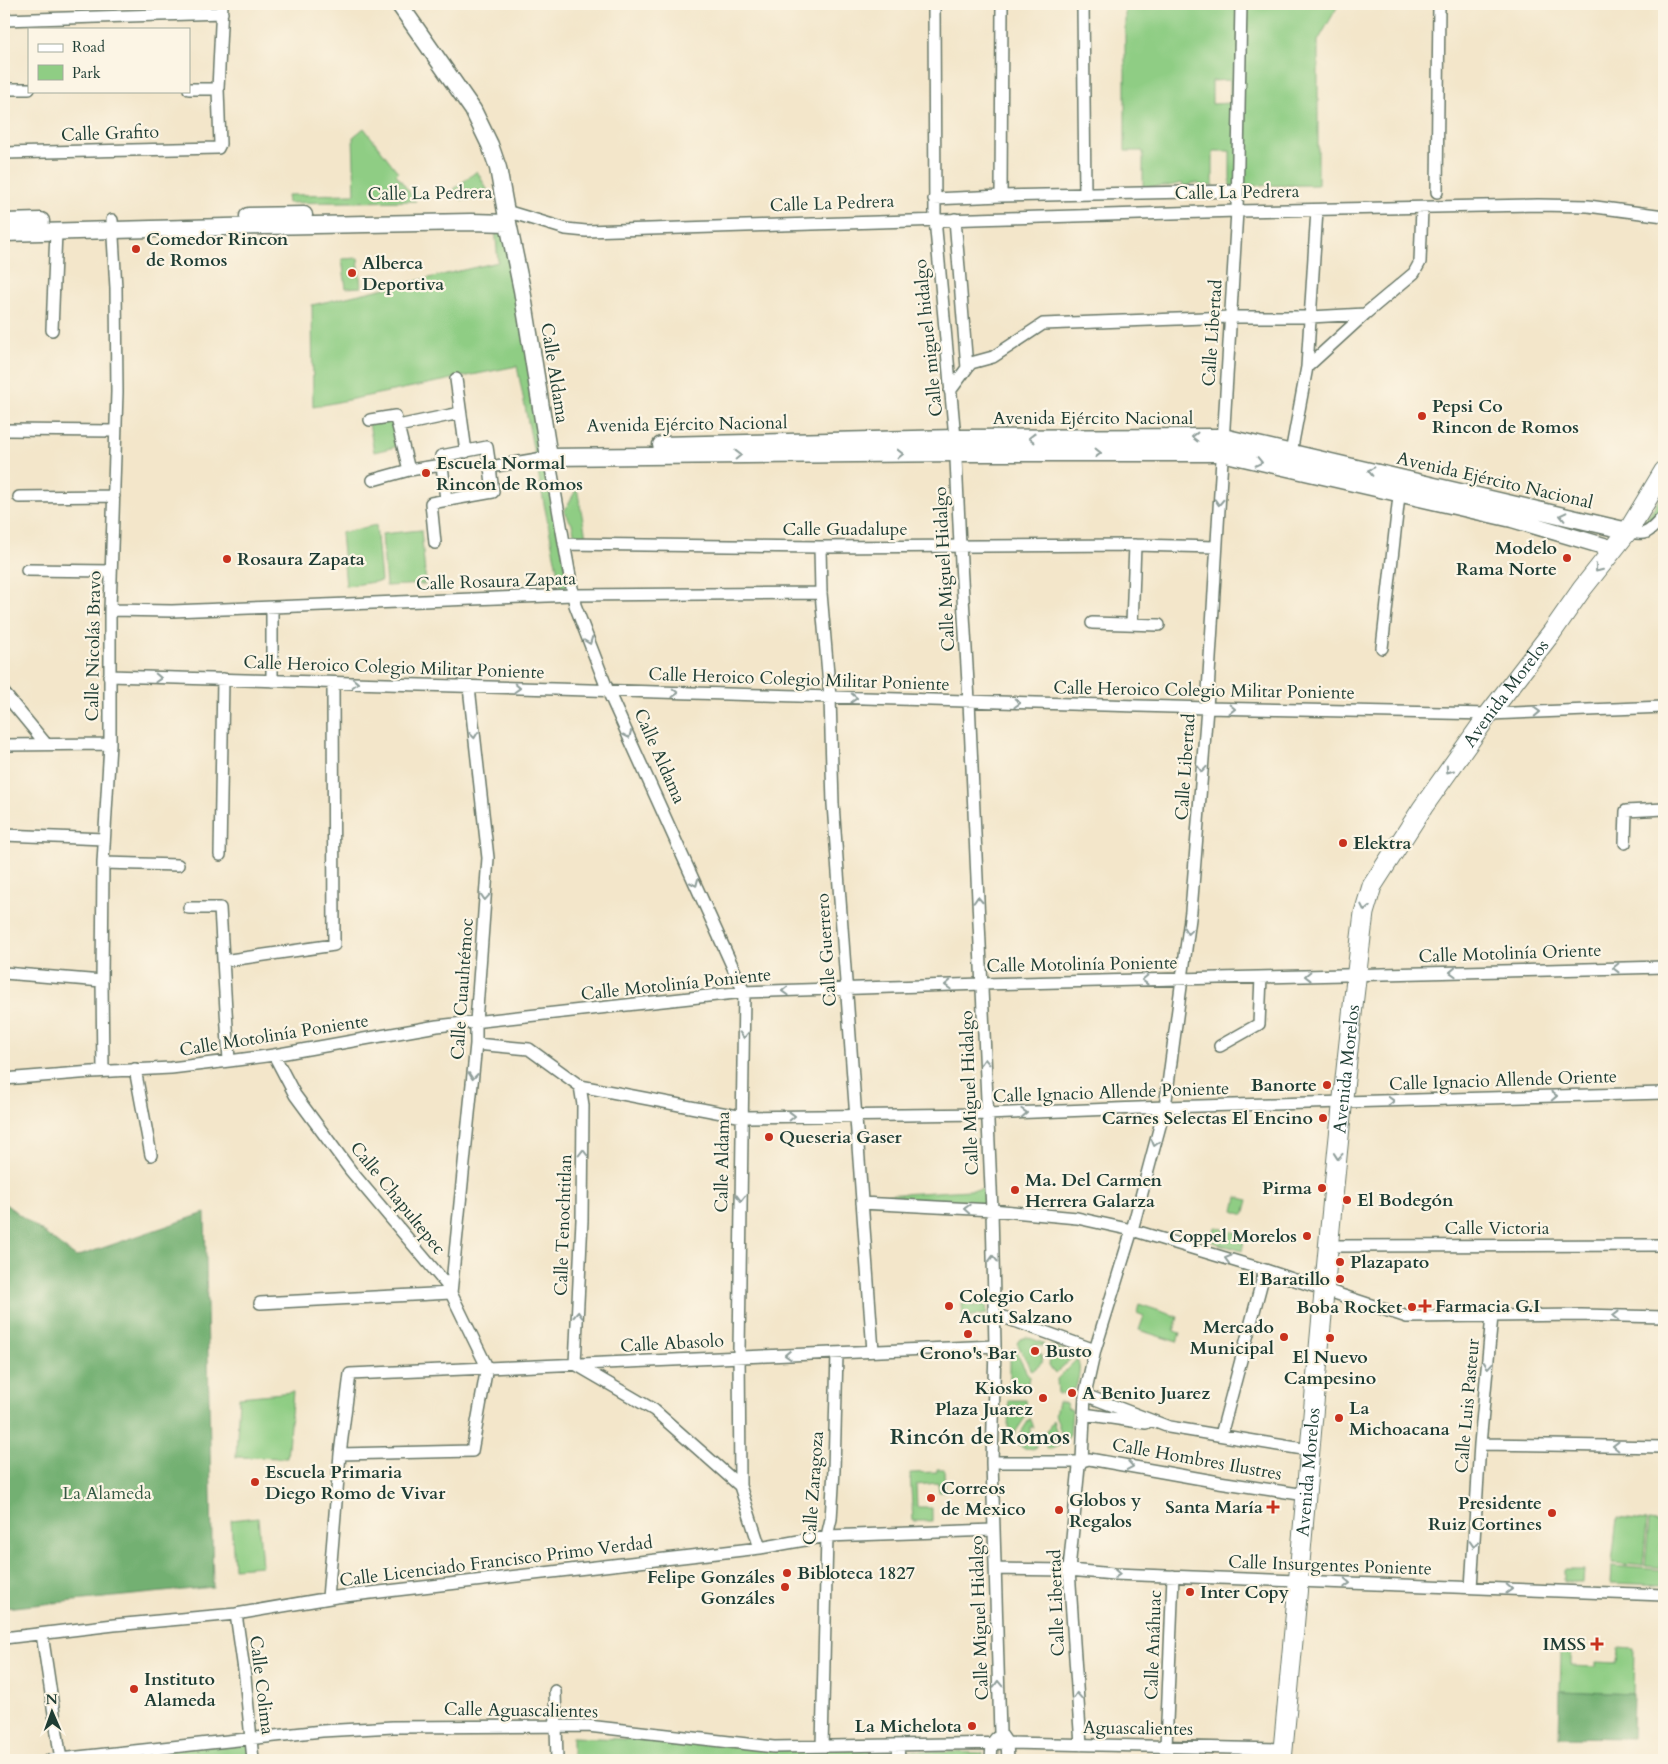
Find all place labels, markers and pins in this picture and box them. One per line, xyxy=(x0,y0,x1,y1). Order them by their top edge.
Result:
place label: Comedor Rincon de Romos xyxy=(146,227,289,273)
marker: Comedor Rincon de Romos xyxy=(130,243,142,255)
place label: Alberca Deportiva xyxy=(362,251,444,297)
marker: Alberca Deportiva xyxy=(346,267,358,279)
place label: Pepsi Co Rincon de Romos xyxy=(1432,394,1579,440)
marker: Pepsi Co Rincon de Romos xyxy=(1416,410,1428,422)
place label: Escuela Normal Rincon de Romos xyxy=(436,451,583,497)
marker: Escuela Normal Rincon de Romos xyxy=(420,467,432,479)
place label: Modelo Rama Norte xyxy=(1456,536,1557,582)
place label: Rosaura Zapata xyxy=(237,547,365,572)
marker: Modelo Rama Norte xyxy=(1561,552,1573,564)
marker: Rosaura Zapata xyxy=(221,553,233,565)
place label: Elektra xyxy=(1353,831,1411,856)
marker: Elektra xyxy=(1337,837,1349,849)
place label: Banorte xyxy=(1251,1073,1317,1098)
marker: Banorte xyxy=(1321,1079,1333,1091)
place label: Carnes Selectas El Encino xyxy=(1102,1106,1313,1131)
marker: Carnes Selectas El Encino xyxy=(1317,1112,1329,1124)
place label: Queseria Gaser xyxy=(779,1125,902,1150)
marker: Queseria Gaser xyxy=(763,1131,775,1143)
place label: Ma. Del Carmen Herrera Galarza xyxy=(1025,1168,1163,1214)
place label: Pirma xyxy=(1262,1176,1312,1201)
marker: Pirma xyxy=(1316,1182,1328,1194)
marker: Ma. Del Carmen Herrera Galarza xyxy=(1009,1184,1021,1196)
place label: El Bodegón xyxy=(1357,1188,1454,1213)
marker: El Bodegón xyxy=(1341,1194,1353,1206)
place label: Coppel Morelos xyxy=(1169,1224,1297,1249)
marker: Coppel Morelos xyxy=(1301,1230,1313,1242)
place label: Plazapato xyxy=(1350,1250,1429,1275)
marker: Plazapato xyxy=(1334,1256,1346,1268)
place label: El Baratillo xyxy=(1238,1267,1330,1292)
marker: El Baratillo xyxy=(1334,1273,1346,1285)
place label: Colegio Carlo Acuti Salzano xyxy=(959,1284,1074,1330)
place label: Farmacia G.I xyxy=(1435,1294,1540,1319)
place label: Boba Rocket xyxy=(1296,1295,1403,1320)
marker: Colegio Carlo Acuti Salzano xyxy=(943,1300,955,1312)
marker: Farmacia G.I xyxy=(1419,1300,1431,1312)
marker: Boba Rocket xyxy=(1406,1301,1418,1313)
place label: Mercado Municipal xyxy=(1190,1315,1274,1361)
marker: Crono's Bar xyxy=(962,1328,974,1340)
marker: Mercado Municipal xyxy=(1278,1331,1290,1343)
marker: El Nuevo Campesino xyxy=(1324,1332,1336,1344)
place label: Busto xyxy=(1045,1339,1092,1364)
place label: Crono's Bar xyxy=(920,1341,1017,1366)
marker: Busto xyxy=(1029,1345,1041,1357)
place label: El Nuevo Campesino xyxy=(1284,1345,1376,1391)
place label: Kiosko Plaza Juarez xyxy=(935,1376,1033,1422)
place label: A Benito Juarez xyxy=(1082,1381,1210,1406)
marker: A Benito Juarez xyxy=(1066,1387,1078,1399)
marker: Kiosko Plaza Juarez xyxy=(1037,1392,1049,1404)
place label: La Michoacana xyxy=(1349,1396,1450,1442)
marker: La Michoacana xyxy=(1333,1412,1345,1424)
place label: Escuela Primaria Diego Romo de Vivar xyxy=(265,1460,446,1506)
marker: Escuela Primaria Diego Romo de Vivar xyxy=(249,1476,261,1488)
place label: Correos de Mexico xyxy=(941,1476,1026,1522)
place label: Globos y Regalos xyxy=(1069,1488,1142,1534)
place label: Presidente Ruiz Cortines xyxy=(1428,1491,1542,1537)
marker: Correos de Mexico xyxy=(925,1492,937,1504)
place label: Santa María xyxy=(1165,1495,1263,1520)
marker: Santa María xyxy=(1267,1501,1279,1513)
marker: Globos y Regalos xyxy=(1053,1504,1065,1516)
marker: Presidente Ruiz Cortines xyxy=(1546,1507,1558,1519)
place label: Bibloteca 1827 xyxy=(797,1561,915,1586)
place label: Felipe Gonzáles Gonzáles xyxy=(647,1565,775,1611)
marker: Bibloteca 1827 xyxy=(781,1567,793,1579)
place label: Inter Copy xyxy=(1200,1580,1290,1605)
marker: Felipe Gonzáles Gonzáles xyxy=(779,1581,791,1593)
marker: Inter Copy xyxy=(1184,1586,1196,1598)
place label: IMSS xyxy=(1542,1632,1586,1657)
marker: IMSS xyxy=(1590,1637,1604,1651)
place label: Instituto Alameda xyxy=(144,1667,216,1713)
marker: Instituto Alameda xyxy=(128,1683,140,1695)
place label: La Michelota xyxy=(855,1714,962,1739)
marker: La Michelota xyxy=(966,1720,978,1732)

